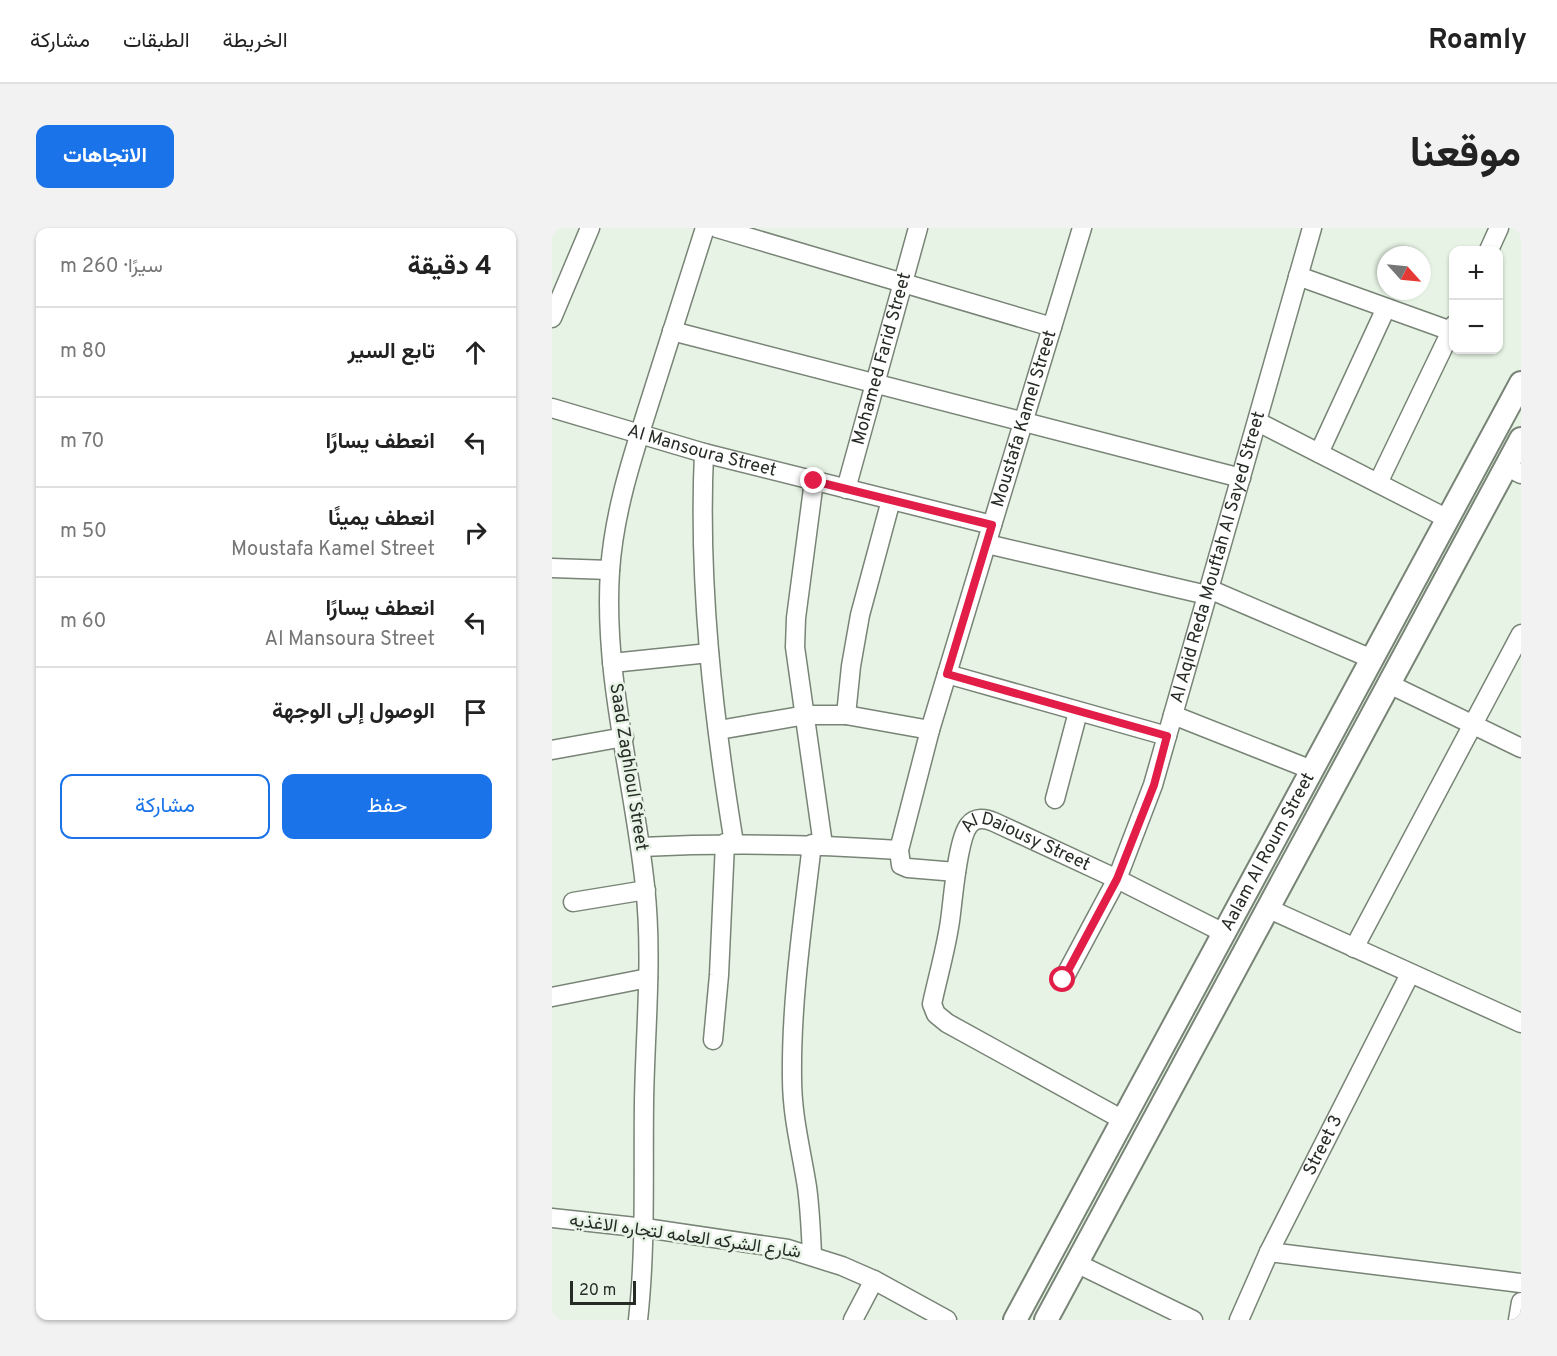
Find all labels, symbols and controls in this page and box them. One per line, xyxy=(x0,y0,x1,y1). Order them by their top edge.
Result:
text: Roamly xyxy=(1428,23,1527,59)
text: مشاركة xyxy=(30,28,90,55)
text: الطبقات xyxy=(123,28,190,55)
text: الخريطة xyxy=(223,28,288,55)
button: الاتجاهات xyxy=(36,125,174,188)
text: موقعنا xyxy=(1410,129,1521,182)
north arrow xyxy=(1377,246,1431,300)
map controls xyxy=(1449,246,1503,354)
button: + xyxy=(1449,246,1503,300)
text: 4 دقيقة xyxy=(407,251,492,284)
text: سيرًا · 260 m xyxy=(60,254,163,280)
street label: Mohamed Farid Street xyxy=(847,270,917,448)
button: − xyxy=(1449,300,1503,354)
street label: Moustafa Kamel Street xyxy=(987,328,1062,510)
icon: ahead xyxy=(459,336,492,369)
text: 80 m xyxy=(60,339,107,365)
text: تابع السير xyxy=(347,339,435,366)
street label: Al Aqid Reda Mouftah Al Sayed Street xyxy=(1165,409,1271,706)
street label: Al Mansoura Street xyxy=(625,419,779,482)
icon: left xyxy=(459,426,492,459)
text: 70 m xyxy=(60,429,104,455)
text: انعطف يسارًا xyxy=(325,429,435,456)
route end xyxy=(800,467,826,493)
text: انعطف يمينًا xyxy=(328,506,435,533)
icon: right xyxy=(459,516,492,549)
text: 50 m xyxy=(60,519,107,545)
text: Moustafa Kamel Street xyxy=(231,537,435,563)
text: انعطف يسارًا xyxy=(325,596,435,623)
icon: left xyxy=(459,606,492,639)
text: 60 m xyxy=(60,609,106,635)
text: Al Mansoura Street xyxy=(265,627,435,653)
street label: Saad Zaghloul Street xyxy=(603,681,653,853)
icon: arrive xyxy=(459,696,492,729)
text: الوصول إلى الوجهة xyxy=(272,699,435,726)
street label: Aalam Al Roum Street xyxy=(1216,769,1320,935)
button: مشاركة xyxy=(60,774,270,839)
button: حفظ xyxy=(282,774,492,839)
street label: Al Daiousy Street xyxy=(956,807,1094,876)
route start xyxy=(1049,966,1075,992)
street label: Street 3 xyxy=(1298,1111,1348,1179)
street label: شارع الشركه العامه لتجاره الاغذيه xyxy=(568,1209,802,1265)
scale bar xyxy=(570,1278,636,1306)
text: 20 m xyxy=(579,1281,616,1301)

